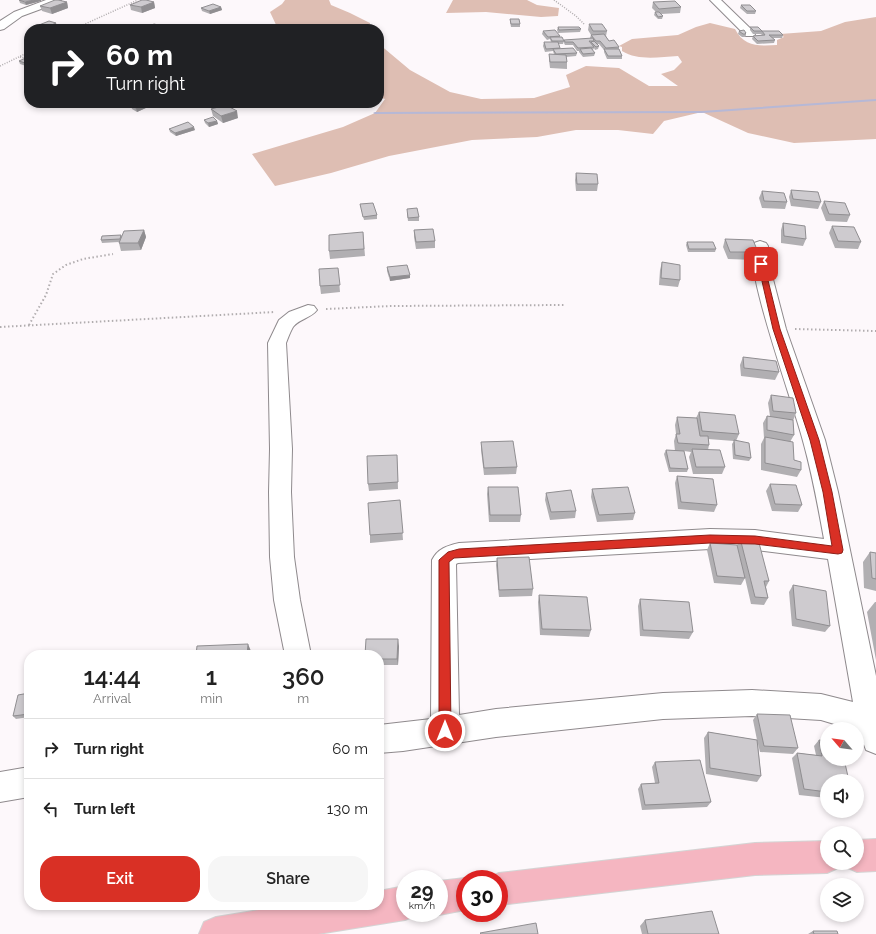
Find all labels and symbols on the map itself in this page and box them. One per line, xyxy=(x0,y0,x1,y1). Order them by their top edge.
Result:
pin xyxy=(744,247,778,281)
position arrow xyxy=(424,710,466,752)
north arrow xyxy=(820,722,864,766)
speed limit sign: 30 xyxy=(456,870,508,922)

